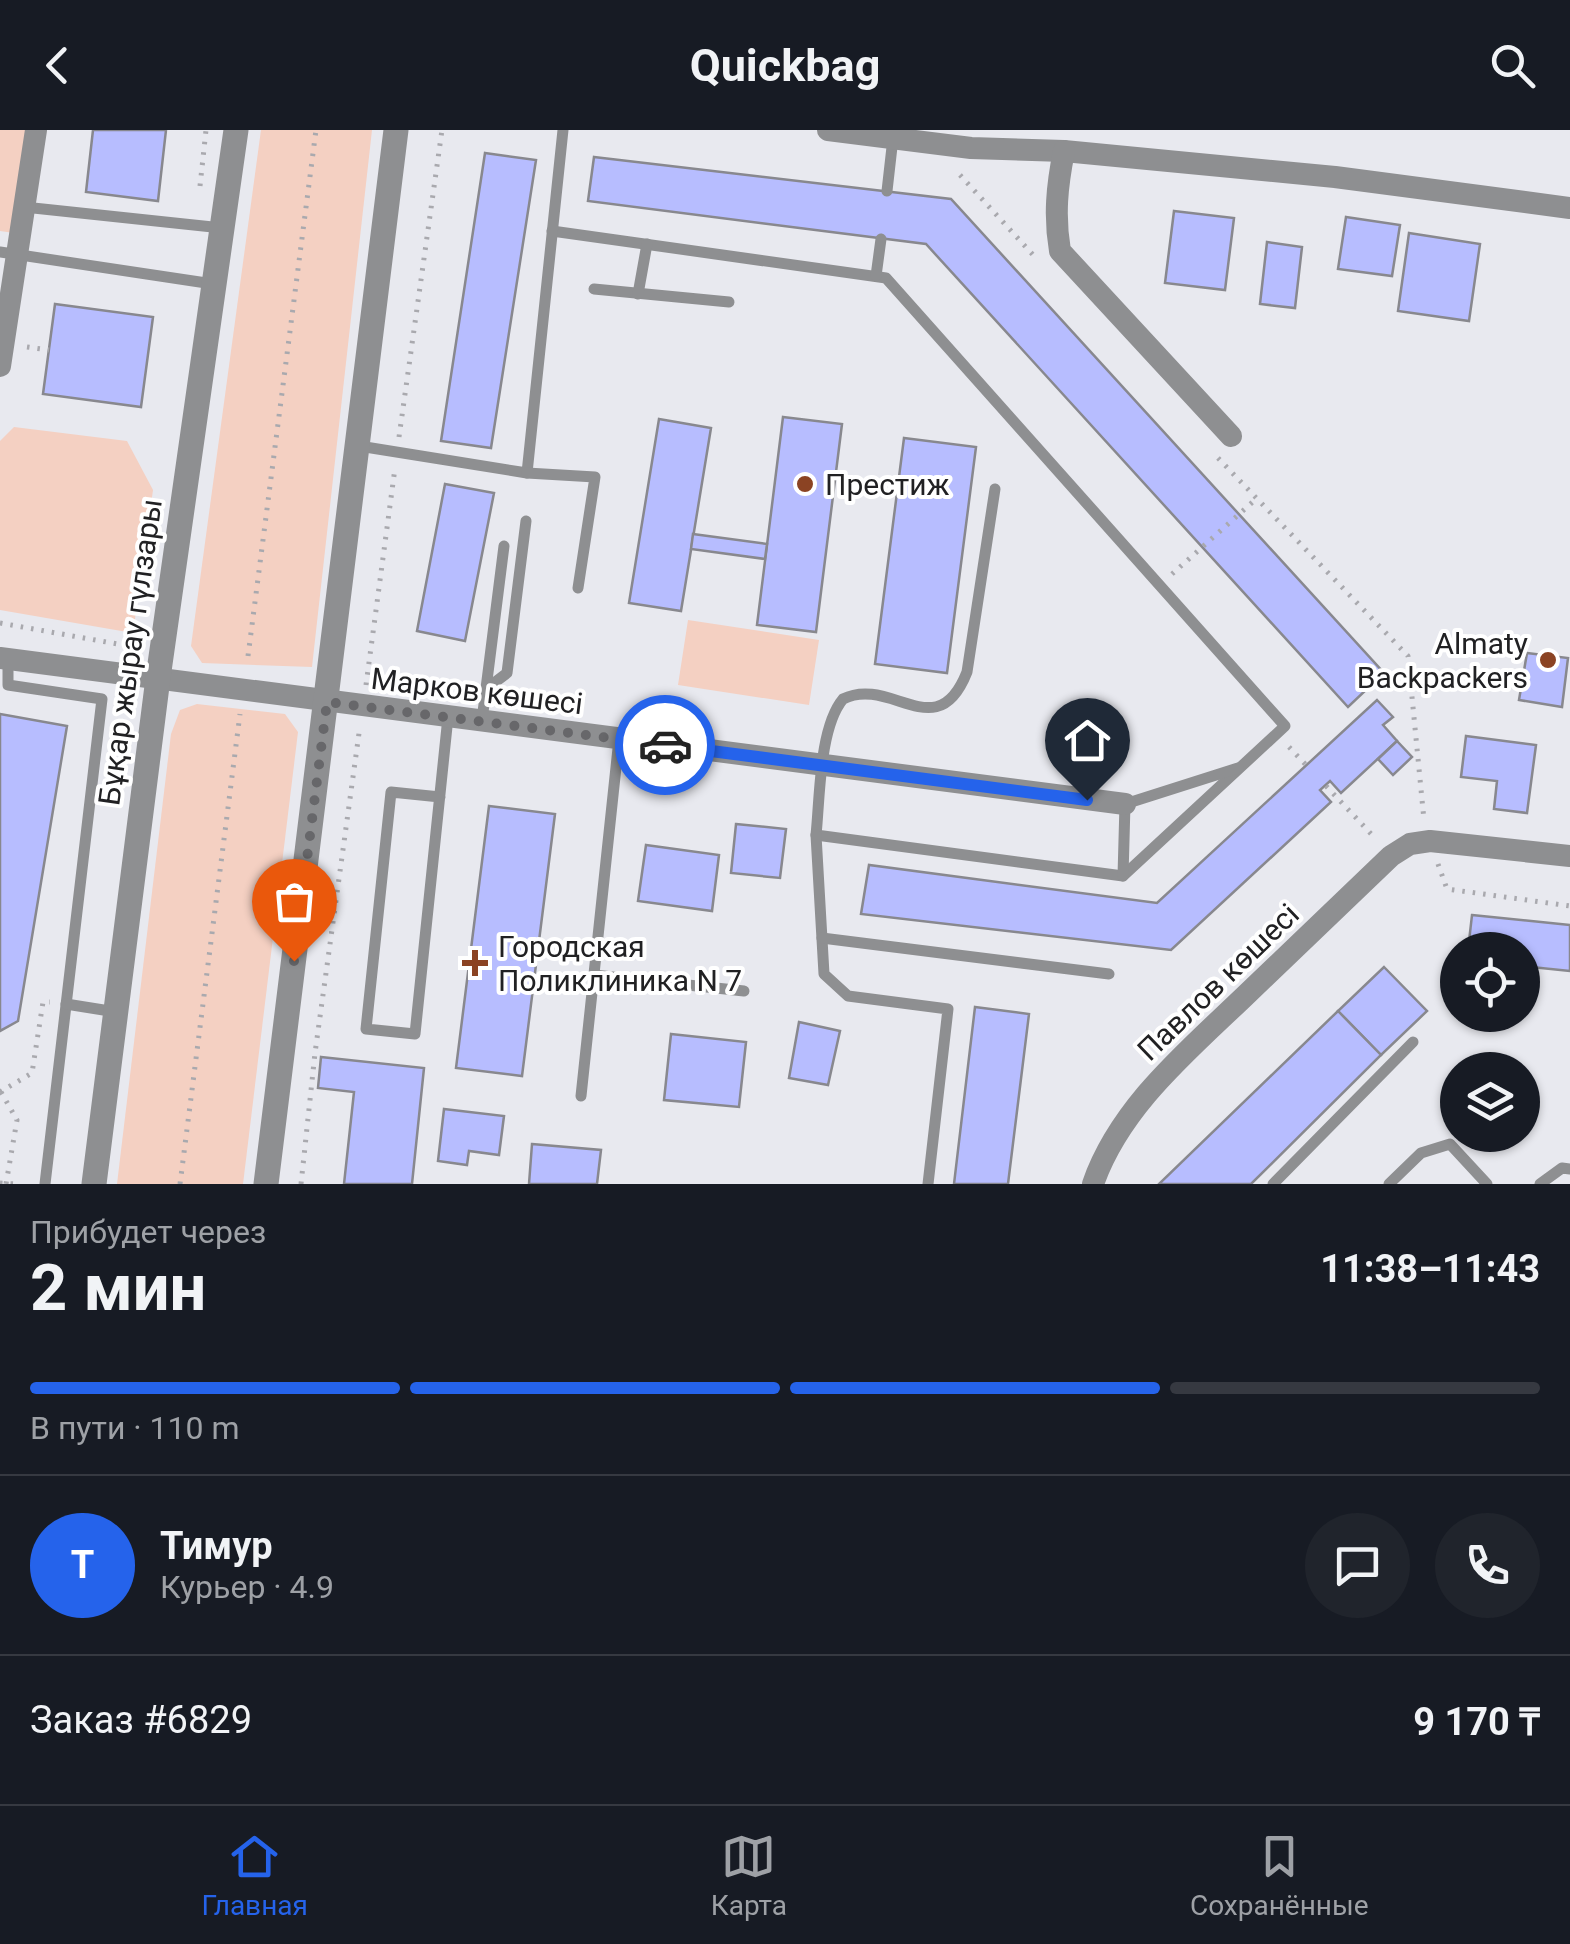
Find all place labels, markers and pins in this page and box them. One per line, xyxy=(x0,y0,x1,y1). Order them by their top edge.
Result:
place label: Престиж xyxy=(825,467,950,502)
marker: Престиж xyxy=(794,473,816,495)
place label: Almaty Backpackers xyxy=(1357,626,1528,695)
marker: Almaty Backpackers xyxy=(1537,649,1559,671)
pin xyxy=(1045,698,1130,801)
pin xyxy=(252,859,337,962)
place label: Городская Поликлиника N 7 xyxy=(498,929,742,998)
marker: Городская Поликлиника N 7 xyxy=(462,950,488,976)

